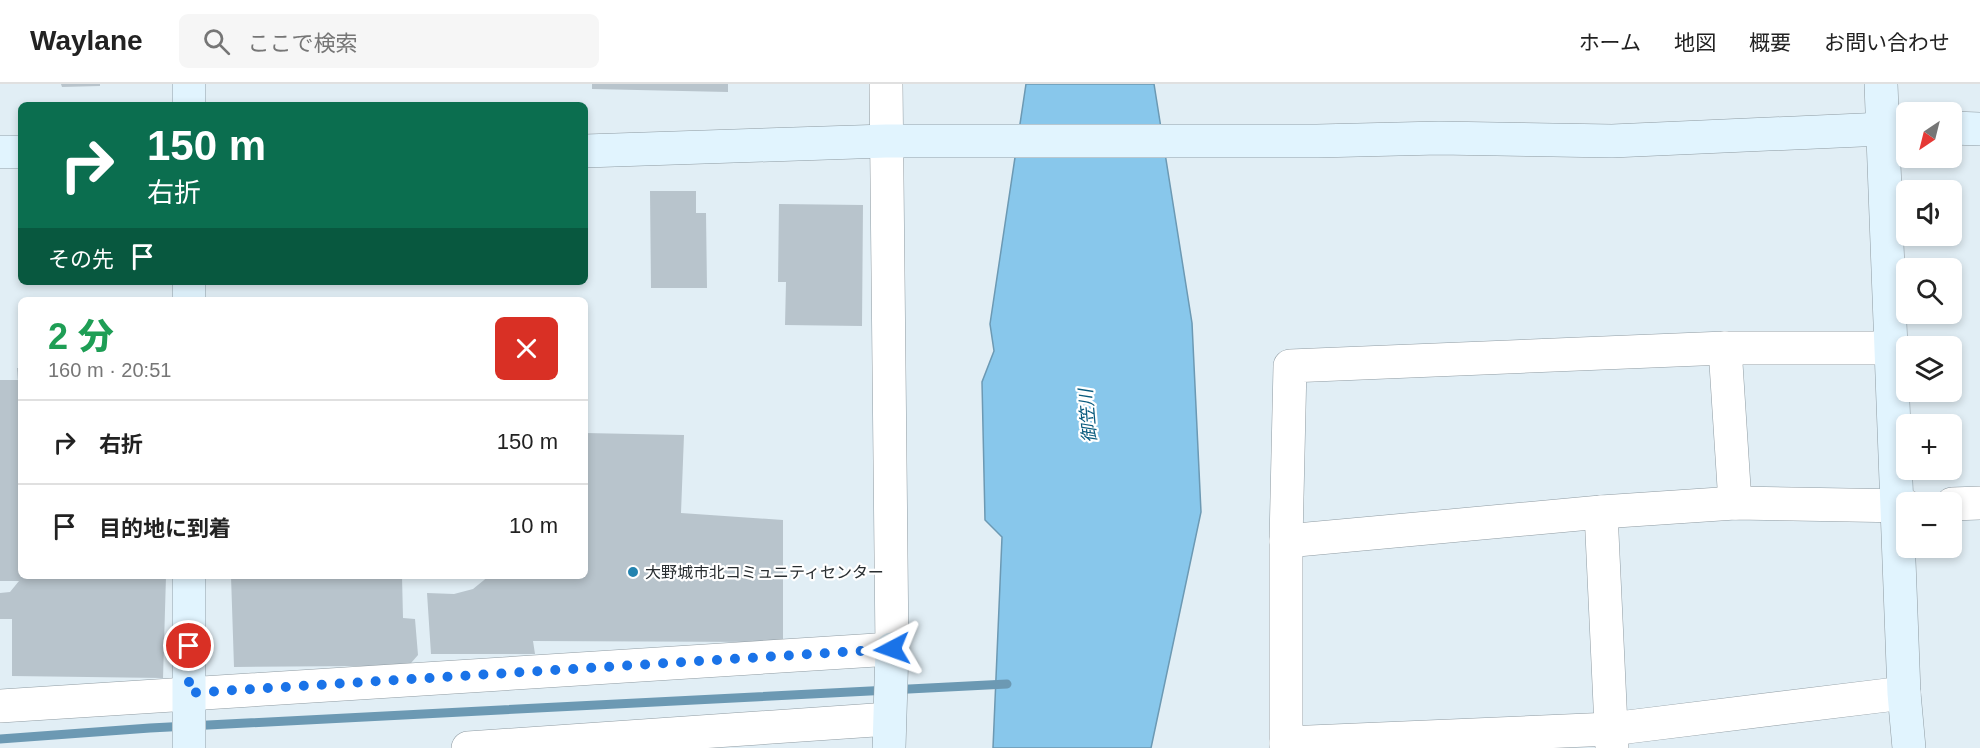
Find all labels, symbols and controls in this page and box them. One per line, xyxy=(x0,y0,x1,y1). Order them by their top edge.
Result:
search box xyxy=(179,14,599,68)
text: Waylane xyxy=(30,25,143,56)
icon: search xyxy=(200,25,233,58)
text: ここで検索 xyxy=(248,31,358,56)
text: ホーム xyxy=(1579,31,1641,54)
text: 地図 xyxy=(1674,31,1716,54)
text: 概要 xyxy=(1749,31,1791,54)
text: お問い合わせ xyxy=(1824,31,1950,54)
north arrow xyxy=(1896,102,1962,168)
map controls xyxy=(1896,102,1962,558)
text: 150 m xyxy=(147,122,266,169)
icon: right xyxy=(48,126,126,204)
text: 右折 xyxy=(147,178,201,208)
button: sound xyxy=(1896,180,1962,246)
icon: arrive xyxy=(126,240,159,273)
text: その先 xyxy=(48,247,114,272)
button: search xyxy=(1896,258,1962,324)
text: 2 分 xyxy=(48,316,114,357)
button: close xyxy=(495,317,558,380)
button: layers xyxy=(1896,336,1962,402)
text: 160 m · 20:51 xyxy=(48,359,171,381)
water label: 御笠川 xyxy=(1076,386,1100,444)
button: + xyxy=(1896,414,1962,480)
icon: right xyxy=(48,426,81,459)
text: 150 m xyxy=(497,429,558,454)
text: 右折 xyxy=(99,432,143,457)
button: − xyxy=(1896,492,1962,558)
icon: arrive xyxy=(48,510,81,543)
text: 10 m xyxy=(509,513,558,538)
text: 目的地に到着 xyxy=(99,516,231,541)
place label: 大野城市北コミュニティセンター xyxy=(645,564,884,581)
marker: 大野城市北コミュニティセンター xyxy=(626,565,640,579)
position arrow xyxy=(860,617,924,681)
pin xyxy=(163,620,214,671)
icon: arrive xyxy=(172,629,205,662)

